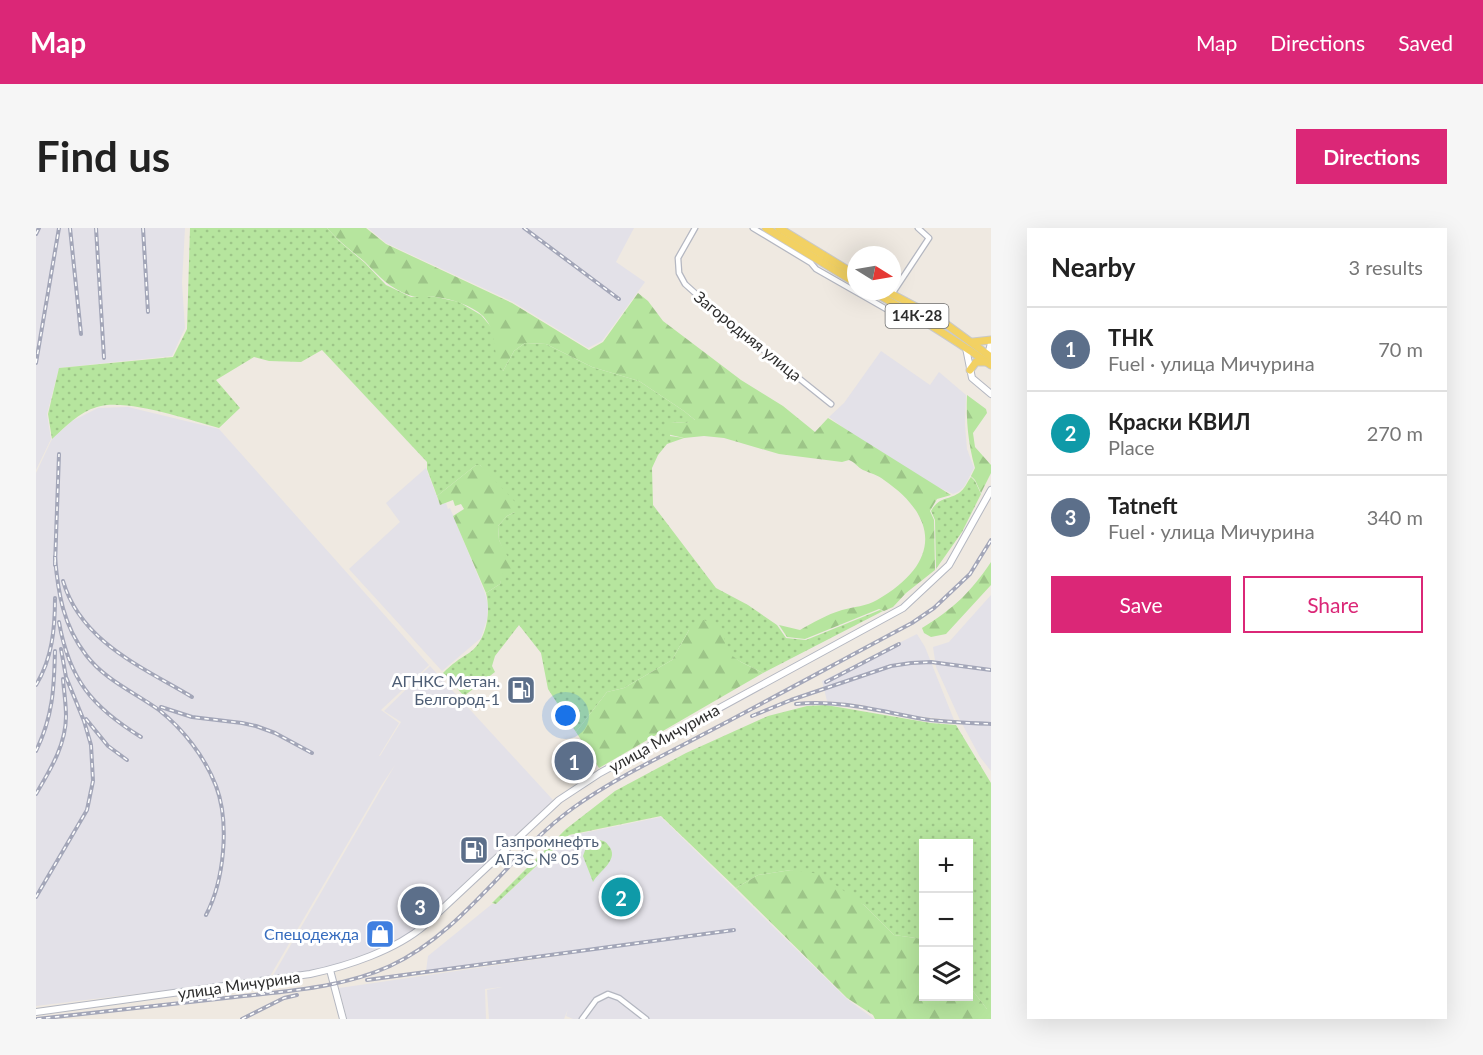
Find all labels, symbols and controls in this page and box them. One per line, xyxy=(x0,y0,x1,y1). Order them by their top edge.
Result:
text: Map xyxy=(30,25,86,59)
text: Map xyxy=(1196,30,1237,55)
text: Directions xyxy=(1270,30,1365,55)
text: Saved xyxy=(1398,30,1453,55)
button: Directions xyxy=(1296,129,1447,184)
text: Find us xyxy=(36,131,170,181)
north arrow xyxy=(847,246,901,300)
text: Nearby xyxy=(1051,251,1136,283)
text: 3 results xyxy=(1348,255,1423,279)
street label: Загородняя улица xyxy=(691,287,806,385)
road number: 14К-28 xyxy=(886,304,948,328)
text: ТНК xyxy=(1108,324,1153,351)
text: 1 xyxy=(1065,337,1076,361)
text: 70 m xyxy=(1378,337,1423,361)
text: Fuel · улица Мичурина xyxy=(1108,351,1315,375)
text: Краски КВИЛ xyxy=(1108,408,1251,435)
text: 2 xyxy=(1065,421,1076,445)
text: 270 m xyxy=(1367,421,1423,445)
text: Place xyxy=(1108,435,1155,459)
text: Tatneft xyxy=(1108,492,1178,519)
text: 3 xyxy=(1065,505,1076,529)
text: 340 m xyxy=(1367,505,1423,529)
text: Fuel · улица Мичурина xyxy=(1108,519,1315,543)
button: Save xyxy=(1051,576,1231,633)
button: Share xyxy=(1243,576,1423,633)
place label: АГНКС Метан. Белгород-1 xyxy=(392,671,500,708)
fuel station icon: АГНКС Метан. Белгород-1 xyxy=(505,674,537,706)
street label: улица Мичурина xyxy=(605,699,722,776)
your location xyxy=(551,701,580,730)
pin: 1 xyxy=(554,738,594,784)
place label: Газпромнефть АГЗС № 05 xyxy=(495,831,599,868)
fuel station icon: Газпромнефть АГЗС № 05 xyxy=(458,834,490,866)
map controls xyxy=(919,839,973,1001)
button: + xyxy=(919,839,973,893)
pin: 2 xyxy=(602,874,640,920)
pin: 3 xyxy=(400,884,440,928)
button: − xyxy=(919,893,973,947)
shop icon: Спецодежда xyxy=(364,918,396,950)
place label: Спецодежда xyxy=(264,924,359,943)
button: layers xyxy=(919,947,973,1001)
street label: улица Мичурина xyxy=(177,967,301,1002)

